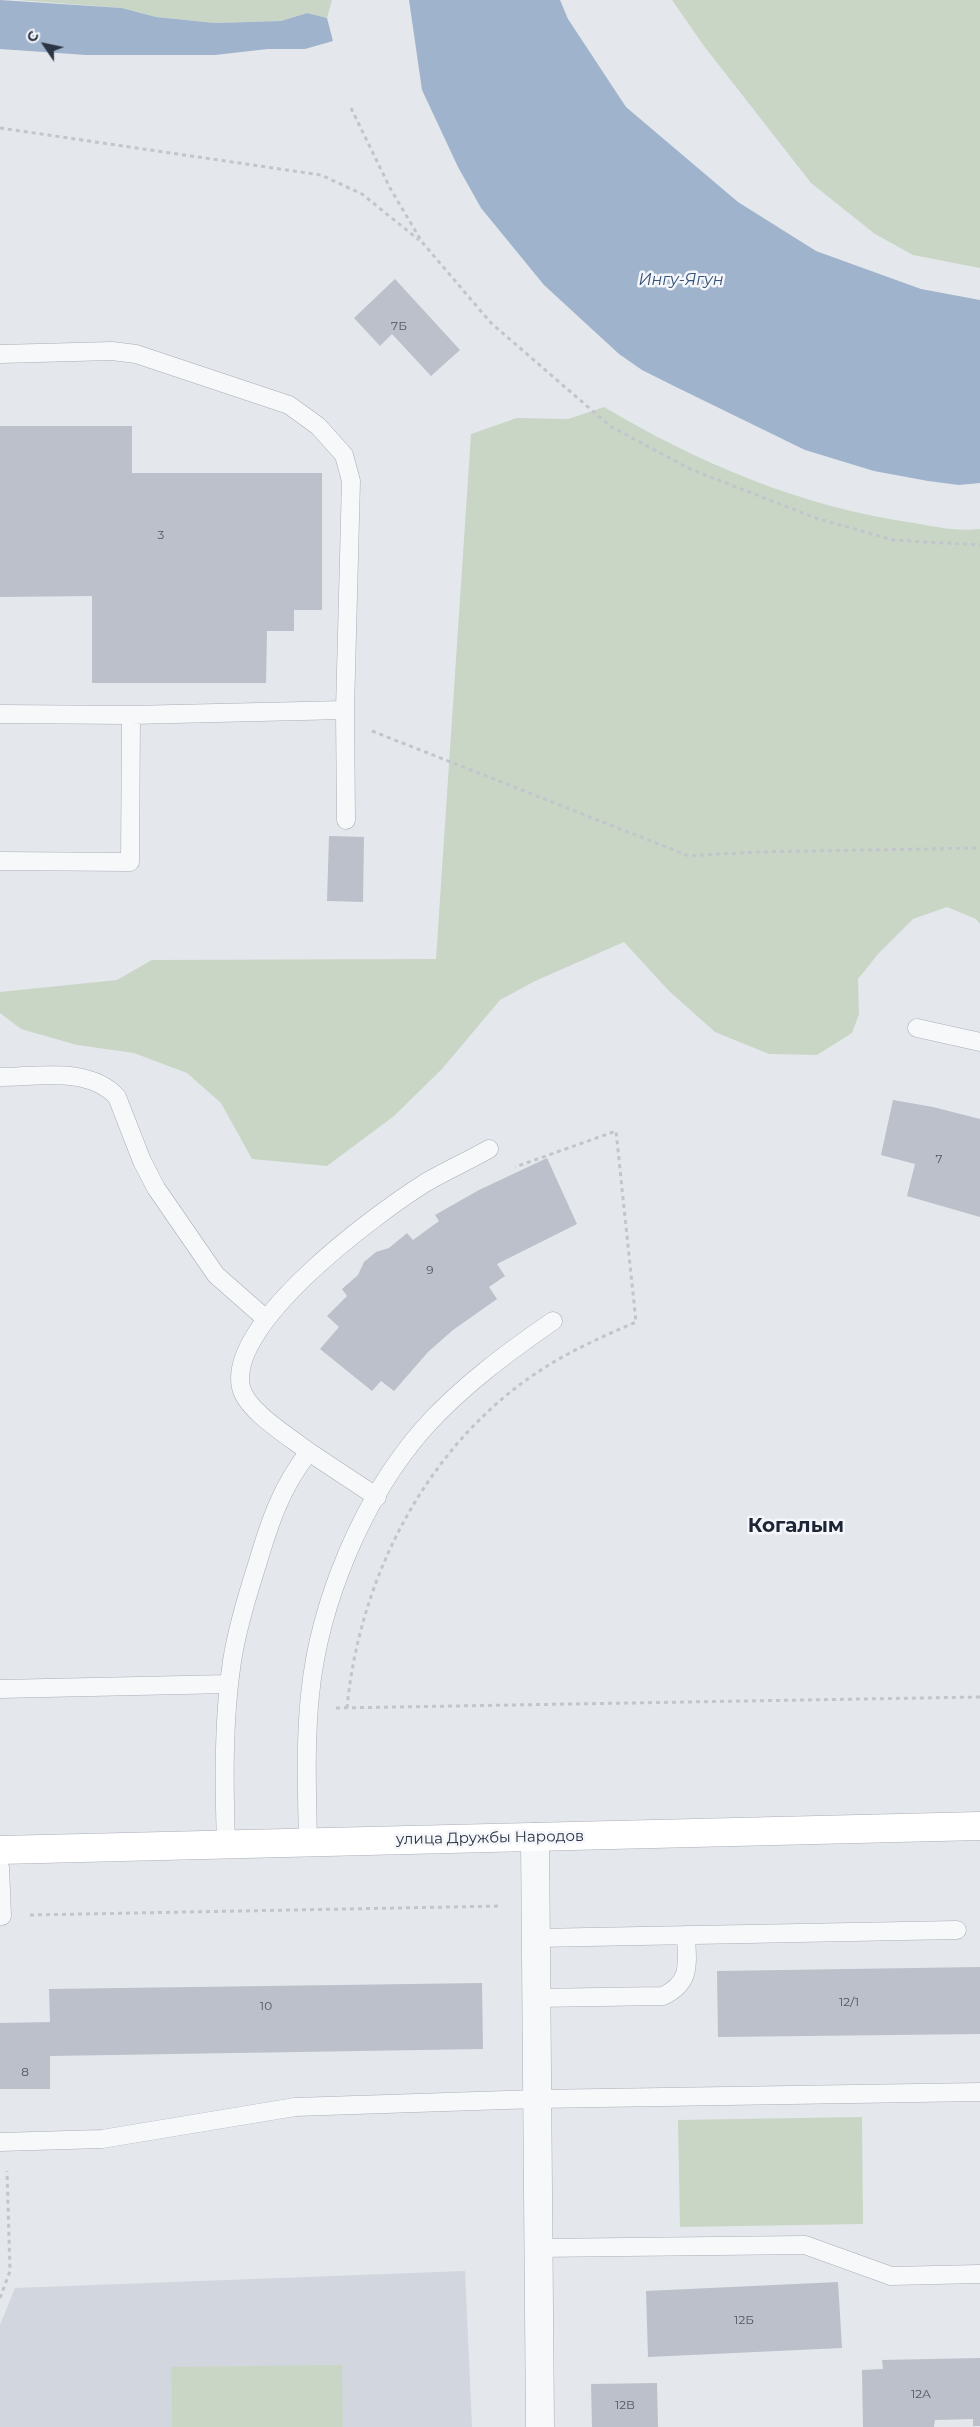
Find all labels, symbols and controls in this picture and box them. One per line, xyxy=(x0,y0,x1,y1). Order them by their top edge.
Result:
north arrow xyxy=(20,20,70,70)
text: С xyxy=(22,27,43,46)
water label: Ингу-Ягун xyxy=(638,270,724,290)
house number: 7Б xyxy=(391,319,407,333)
house number: 3 xyxy=(158,528,164,542)
house number: 7 xyxy=(935,1152,943,1166)
house number: 9 xyxy=(426,1263,434,1277)
district label: Когалым xyxy=(748,1514,844,1538)
street label: улица Дружбы Народов xyxy=(396,1827,584,1849)
house number: 12/1 xyxy=(839,1995,859,2009)
house number: 10 xyxy=(260,1999,272,2013)
house number: 8 xyxy=(21,2065,29,2079)
house number: 12Б xyxy=(734,2313,754,2327)
house number: 12А xyxy=(911,2387,931,2401)
house number: 12В xyxy=(615,2398,635,2412)

